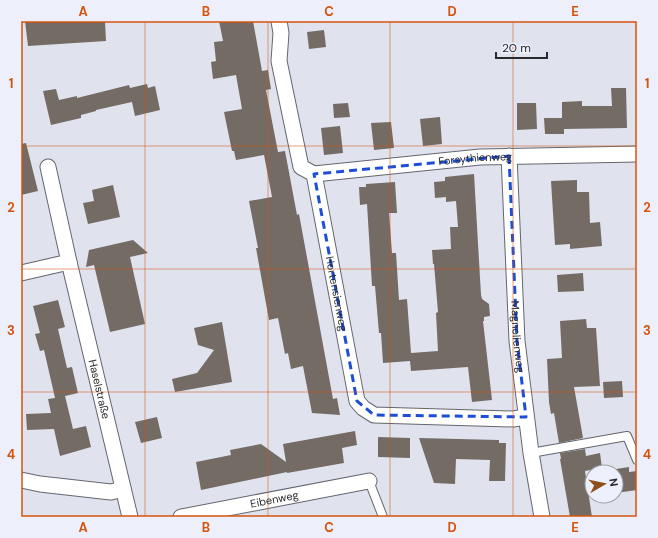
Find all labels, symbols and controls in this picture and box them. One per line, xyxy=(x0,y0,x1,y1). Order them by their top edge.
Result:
text: A xyxy=(78,3,88,20)
text: B xyxy=(202,3,210,20)
text: C xyxy=(324,3,334,20)
text: D xyxy=(447,3,457,20)
text: E xyxy=(571,3,579,20)
scale bar xyxy=(496,34,547,60)
text: 20 m xyxy=(502,40,531,56)
text: 1 xyxy=(9,75,13,92)
text: 1 xyxy=(645,75,649,92)
street label: Forsythienweg xyxy=(438,149,512,168)
text: 2 xyxy=(7,199,15,216)
text: 2 xyxy=(643,199,651,216)
street label: Hortensienweg xyxy=(323,255,351,332)
street label: Magnolienweg xyxy=(508,300,528,374)
text: 3 xyxy=(7,322,15,339)
text: 3 xyxy=(643,322,651,339)
street label: Haselstraße xyxy=(86,358,113,420)
text: 4 xyxy=(7,446,15,463)
text: 4 xyxy=(643,446,651,463)
north arrow xyxy=(584,464,624,504)
text: N xyxy=(606,477,621,487)
street label: Eibenweg xyxy=(249,488,300,511)
text: A xyxy=(78,519,88,536)
text: B xyxy=(202,519,210,536)
text: C xyxy=(324,519,334,536)
text: D xyxy=(447,519,457,536)
text: E xyxy=(571,519,579,536)

